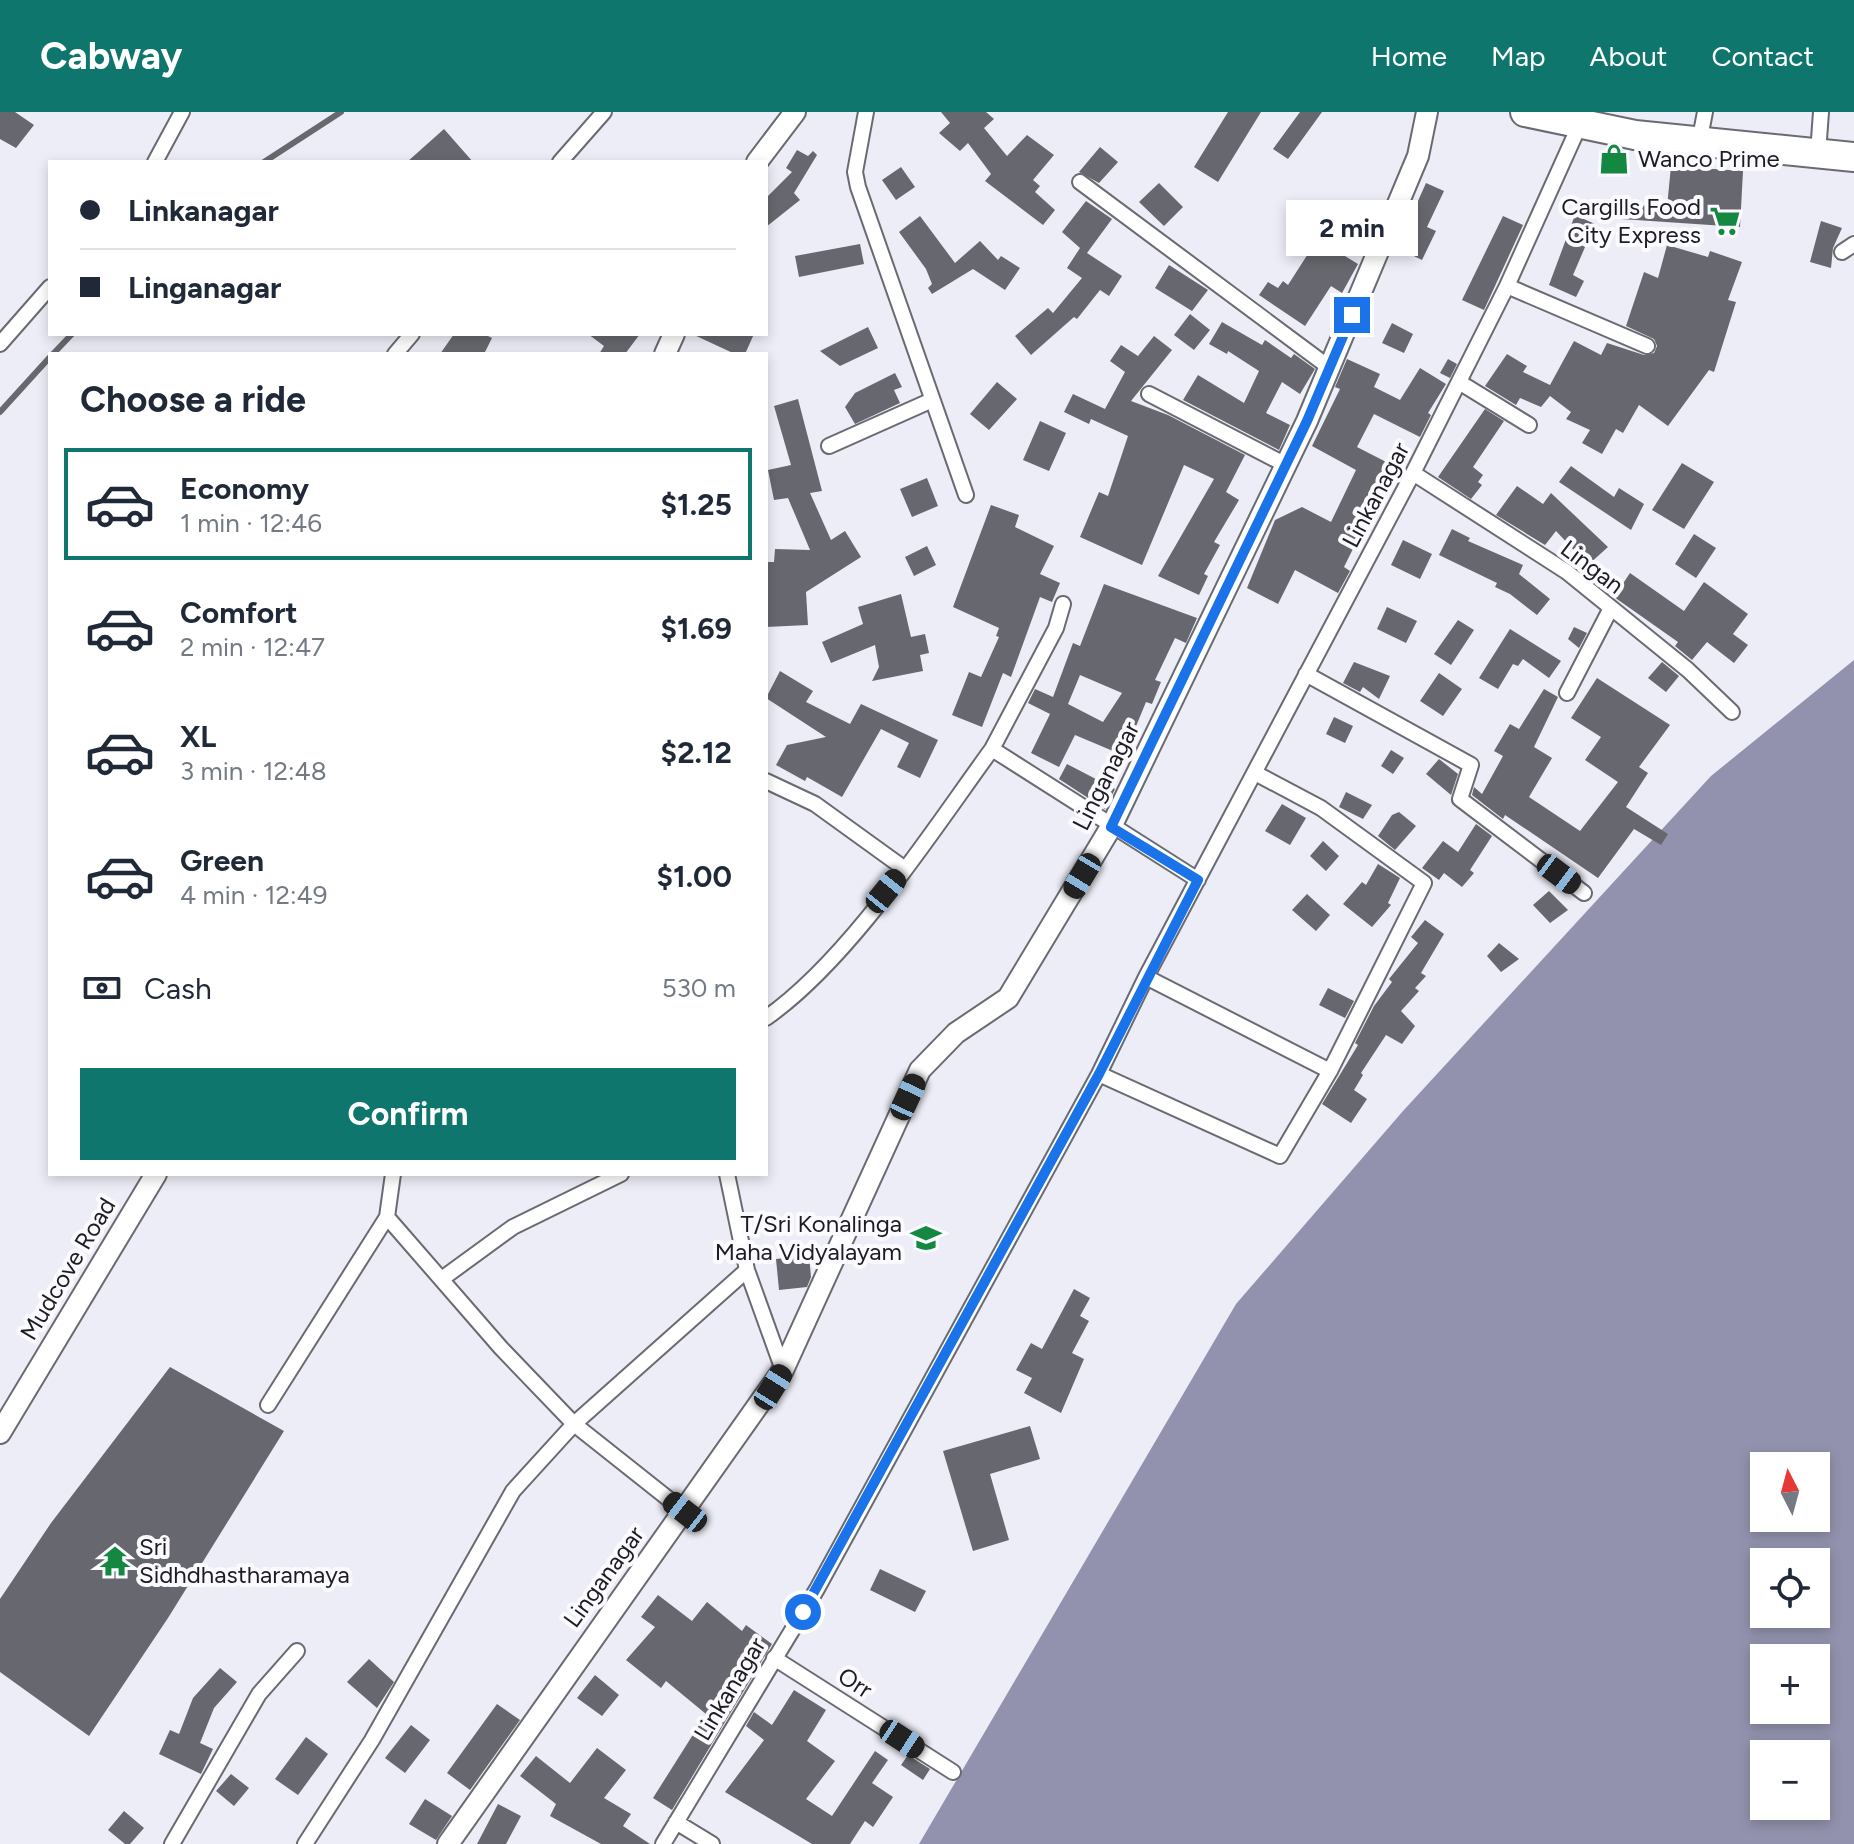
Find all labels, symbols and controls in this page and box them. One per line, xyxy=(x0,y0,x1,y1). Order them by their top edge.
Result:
text: Cabway xyxy=(40,33,182,79)
text: Home xyxy=(1371,39,1447,73)
text: Map xyxy=(1491,39,1546,73)
text: About xyxy=(1590,39,1667,73)
text: Contact xyxy=(1711,39,1814,73)
shop icon: Wanco Prime xyxy=(1597,142,1631,176)
place label: Wanco Prime xyxy=(1638,144,1780,173)
text: Linkanagar xyxy=(128,192,279,229)
place label: Cargills Food City Express xyxy=(1561,192,1701,249)
callout: 2 min xyxy=(1286,199,1418,255)
supermarket icon: Cargills Food City Express xyxy=(1708,204,1742,238)
text: 2 min xyxy=(1319,212,1385,244)
text: Linganagar xyxy=(128,269,281,306)
route end xyxy=(1334,297,1370,333)
text: Choose a ride xyxy=(80,378,306,421)
street label: Linkanagar xyxy=(1336,437,1415,552)
icon: car xyxy=(84,468,156,540)
text: Economy xyxy=(180,470,309,507)
text: $1.25 xyxy=(660,486,732,523)
text: 1 min · 12:46 xyxy=(180,507,322,539)
street label: Lingan xyxy=(1555,534,1629,600)
icon: car xyxy=(84,592,156,664)
text: Comfort xyxy=(180,594,298,631)
text: $1.69 xyxy=(660,610,732,647)
text: 2 min · 12:47 xyxy=(180,631,325,663)
icon: car xyxy=(84,716,156,788)
street label: Linganagar xyxy=(1066,717,1145,835)
text: XL xyxy=(180,718,216,755)
text: $2.12 xyxy=(661,734,732,771)
text: 3 min · 12:48 xyxy=(180,755,327,787)
icon: car xyxy=(84,840,156,912)
text: Green xyxy=(180,842,264,879)
car xyxy=(1059,849,1105,903)
car xyxy=(1533,850,1585,898)
text: $1.00 xyxy=(656,858,732,895)
car xyxy=(862,865,910,917)
text: 4 min · 12:49 xyxy=(180,879,327,911)
icon: cash xyxy=(80,966,124,1010)
text: Cash xyxy=(144,970,212,1007)
text: 530 m xyxy=(662,972,736,1004)
button: Confirm xyxy=(80,1068,736,1160)
car xyxy=(887,1070,929,1124)
street label: Mudcove Road xyxy=(14,1192,121,1345)
place label: T/Sri Konalinga Maha Vidyalayam xyxy=(715,1209,902,1266)
school or university icon: T/Sri Konalinga Maha Vidyalayam xyxy=(909,1221,943,1255)
car xyxy=(750,1360,796,1414)
north arrow xyxy=(1750,1452,1830,1532)
map controls xyxy=(1750,1452,1830,1820)
car xyxy=(659,1488,711,1536)
street label: Linganagar xyxy=(557,1521,650,1633)
place label: Sri Sidhdhastharamaya xyxy=(139,1532,350,1589)
temple icon: Sri Sidhdhastharamaya xyxy=(98,1544,132,1578)
button: locate xyxy=(1750,1548,1830,1628)
route start xyxy=(785,1594,821,1630)
street label: Linkanagar xyxy=(687,1632,772,1746)
button: + xyxy=(1750,1644,1830,1724)
street label: Orr xyxy=(833,1661,878,1704)
car xyxy=(875,1716,929,1762)
button: − xyxy=(1750,1740,1830,1820)

